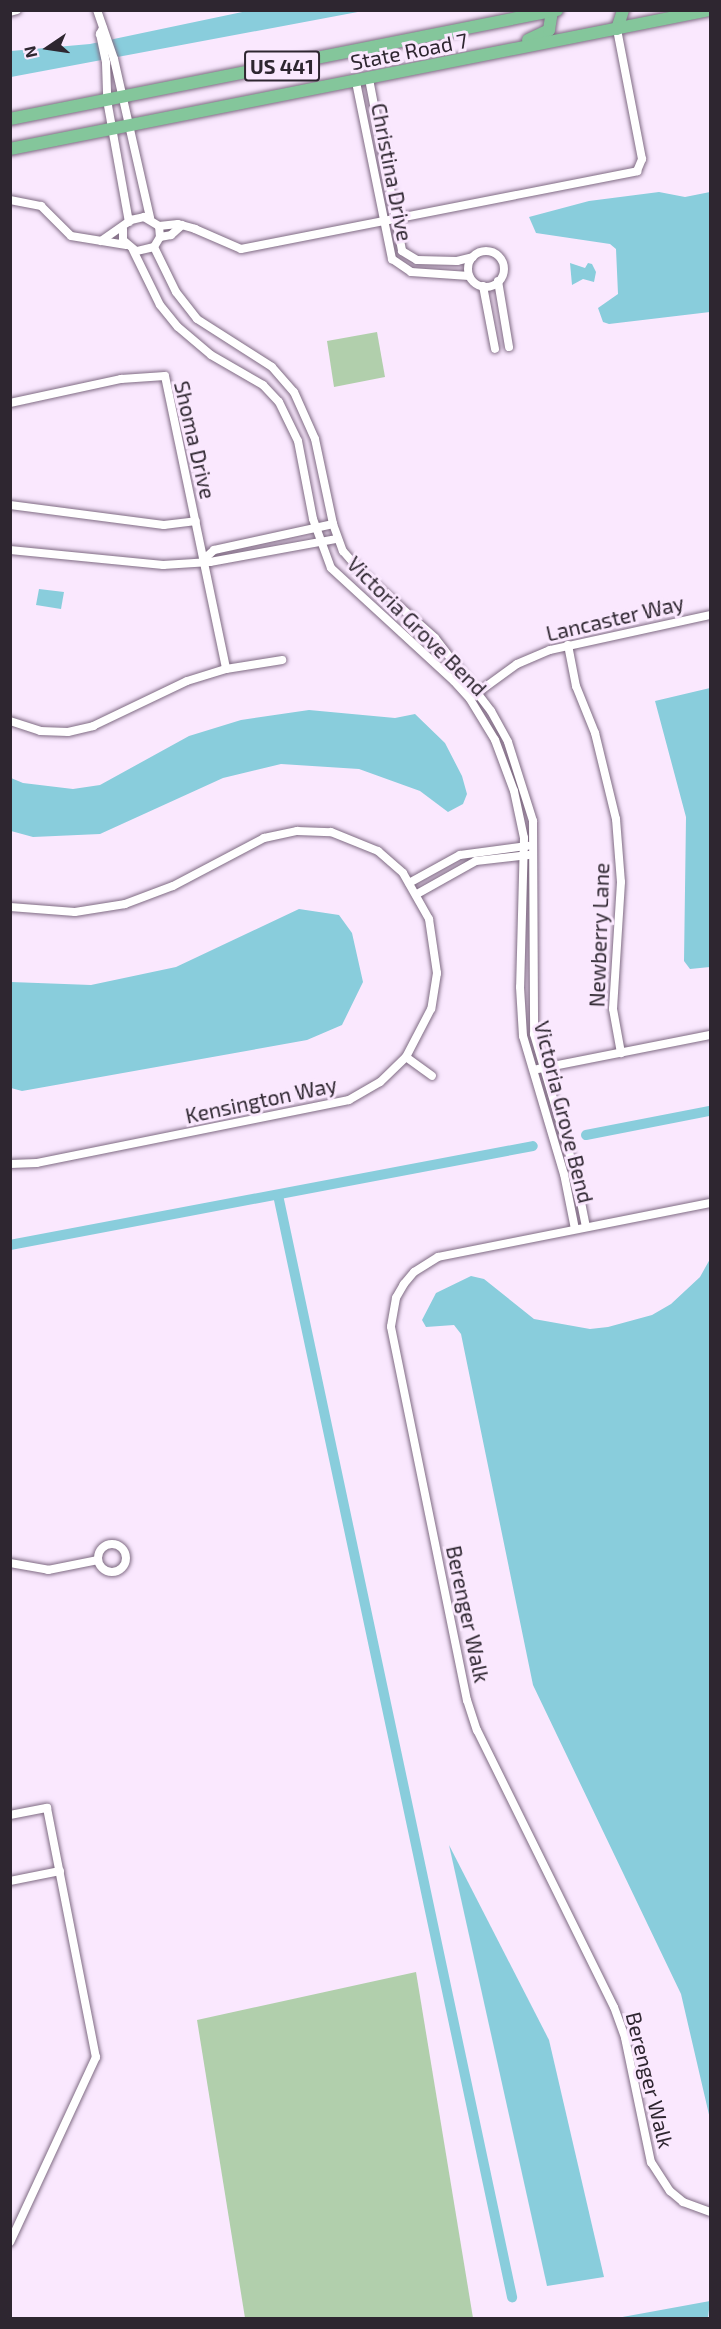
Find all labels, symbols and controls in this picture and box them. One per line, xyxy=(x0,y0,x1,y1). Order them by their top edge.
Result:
north arrow xyxy=(18,18,78,78)
street label: State Road 7 xyxy=(348,27,470,75)
text: N xyxy=(19,44,41,60)
road number: US 441 xyxy=(243,49,321,83)
street label: Christina Drive xyxy=(366,101,418,243)
street label: Shoma Drive xyxy=(169,379,221,501)
street label: Victoria Grove Bend xyxy=(342,551,492,701)
street label: Lancaster Way xyxy=(543,590,687,646)
street label: Newberry Lane xyxy=(584,862,614,1008)
street label: Victoria Grove Bend xyxy=(529,1018,599,1206)
street label: Kensington Way xyxy=(183,1072,339,1128)
street label: Berenger Walk xyxy=(441,1543,495,1685)
street label: Berenger Walk xyxy=(621,2009,679,2151)

